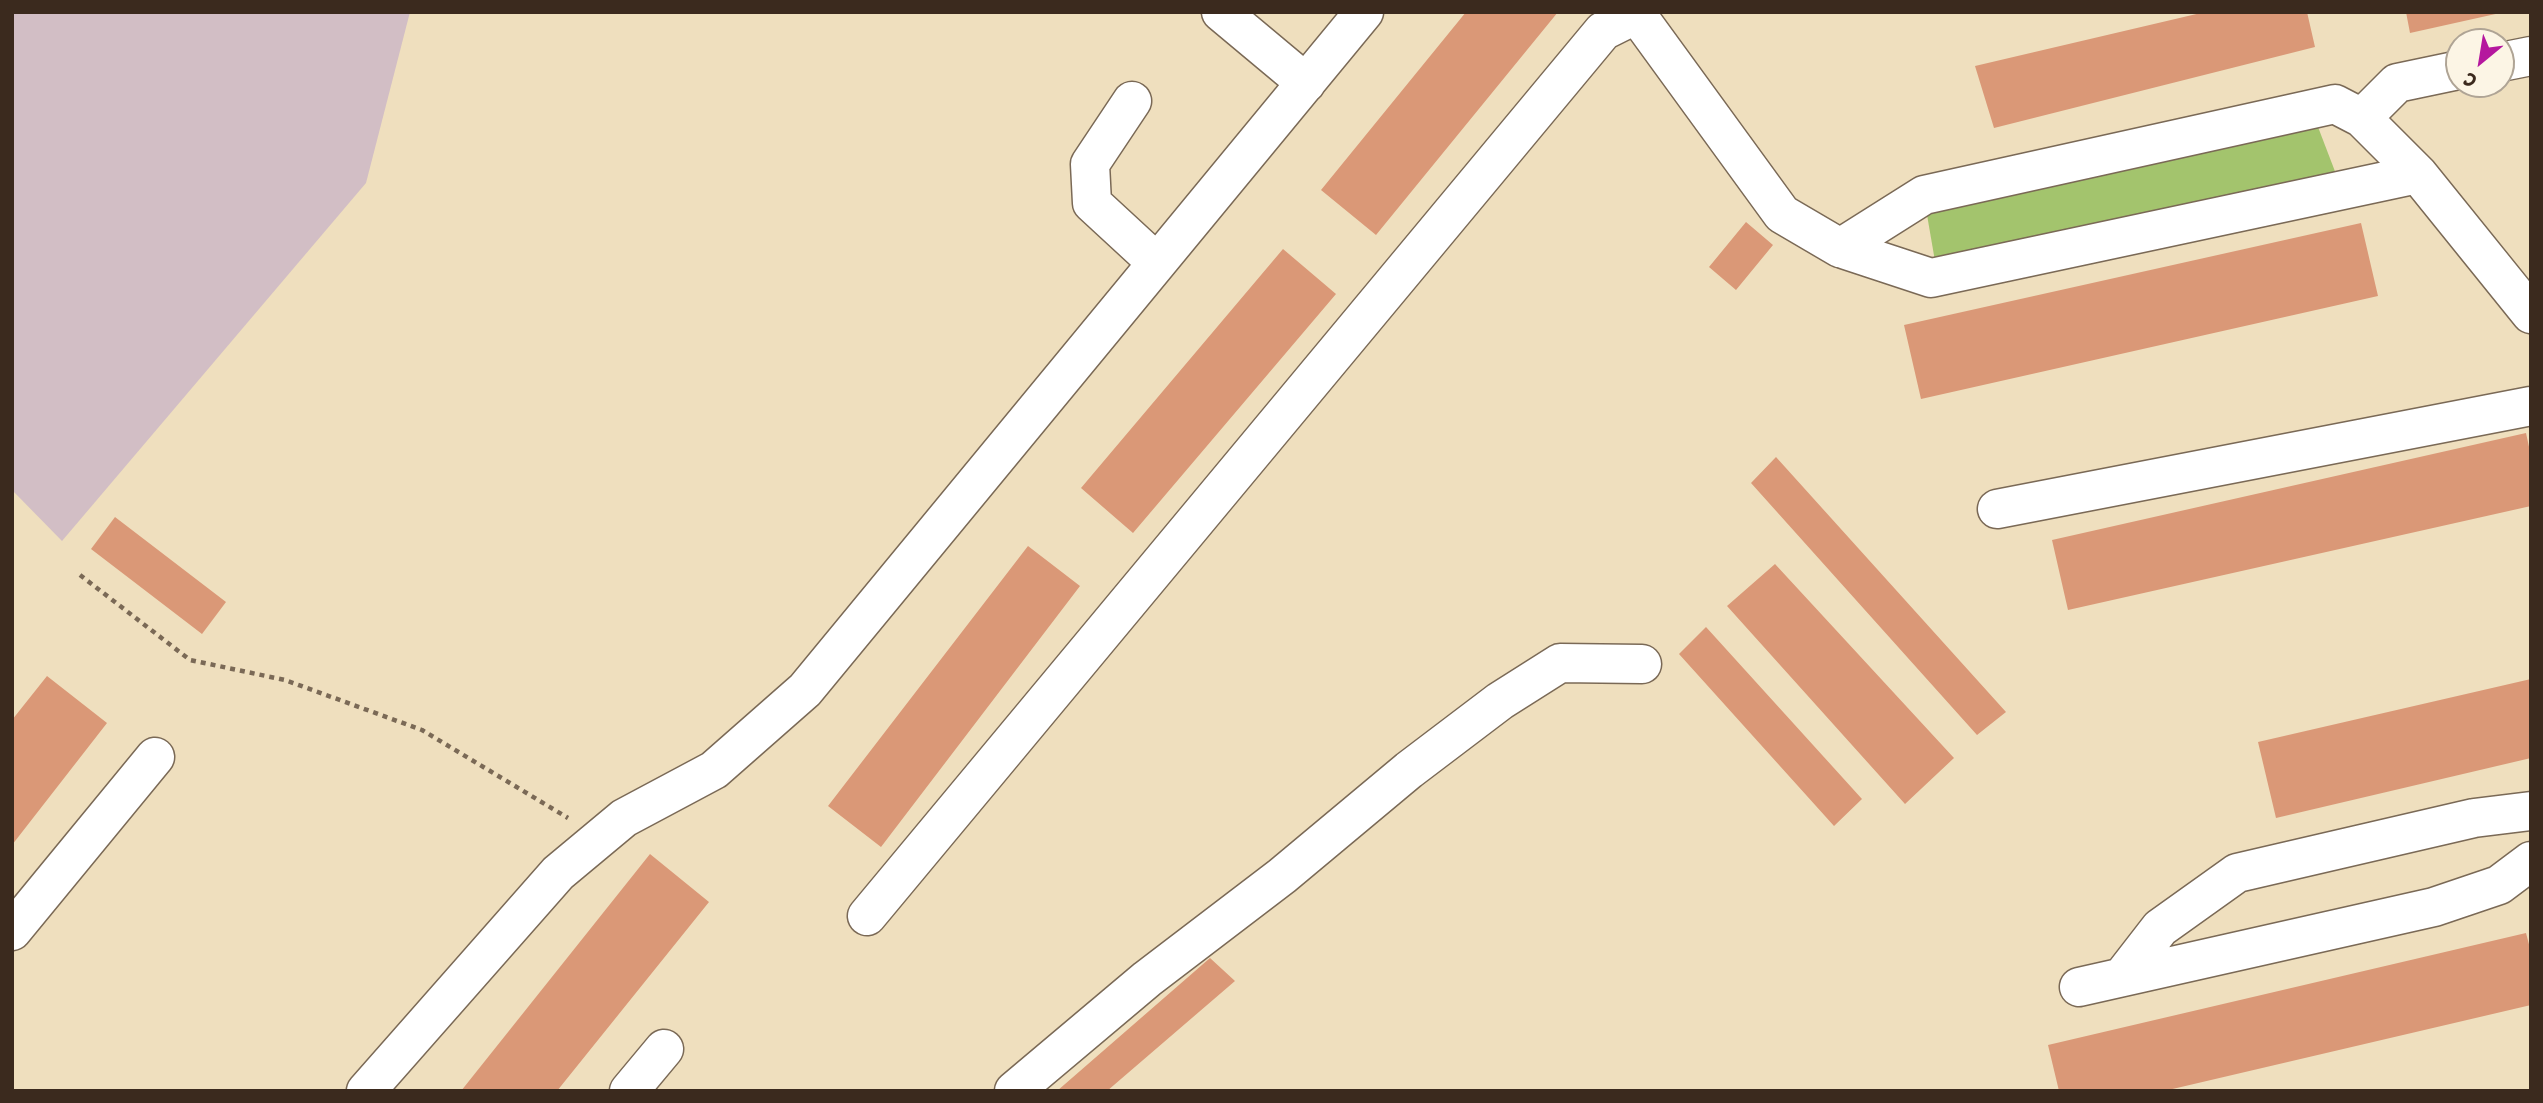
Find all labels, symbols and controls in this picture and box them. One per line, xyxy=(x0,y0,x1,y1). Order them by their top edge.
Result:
north arrow xyxy=(2445,28,2515,98)
text: С xyxy=(2459,66,2482,94)

